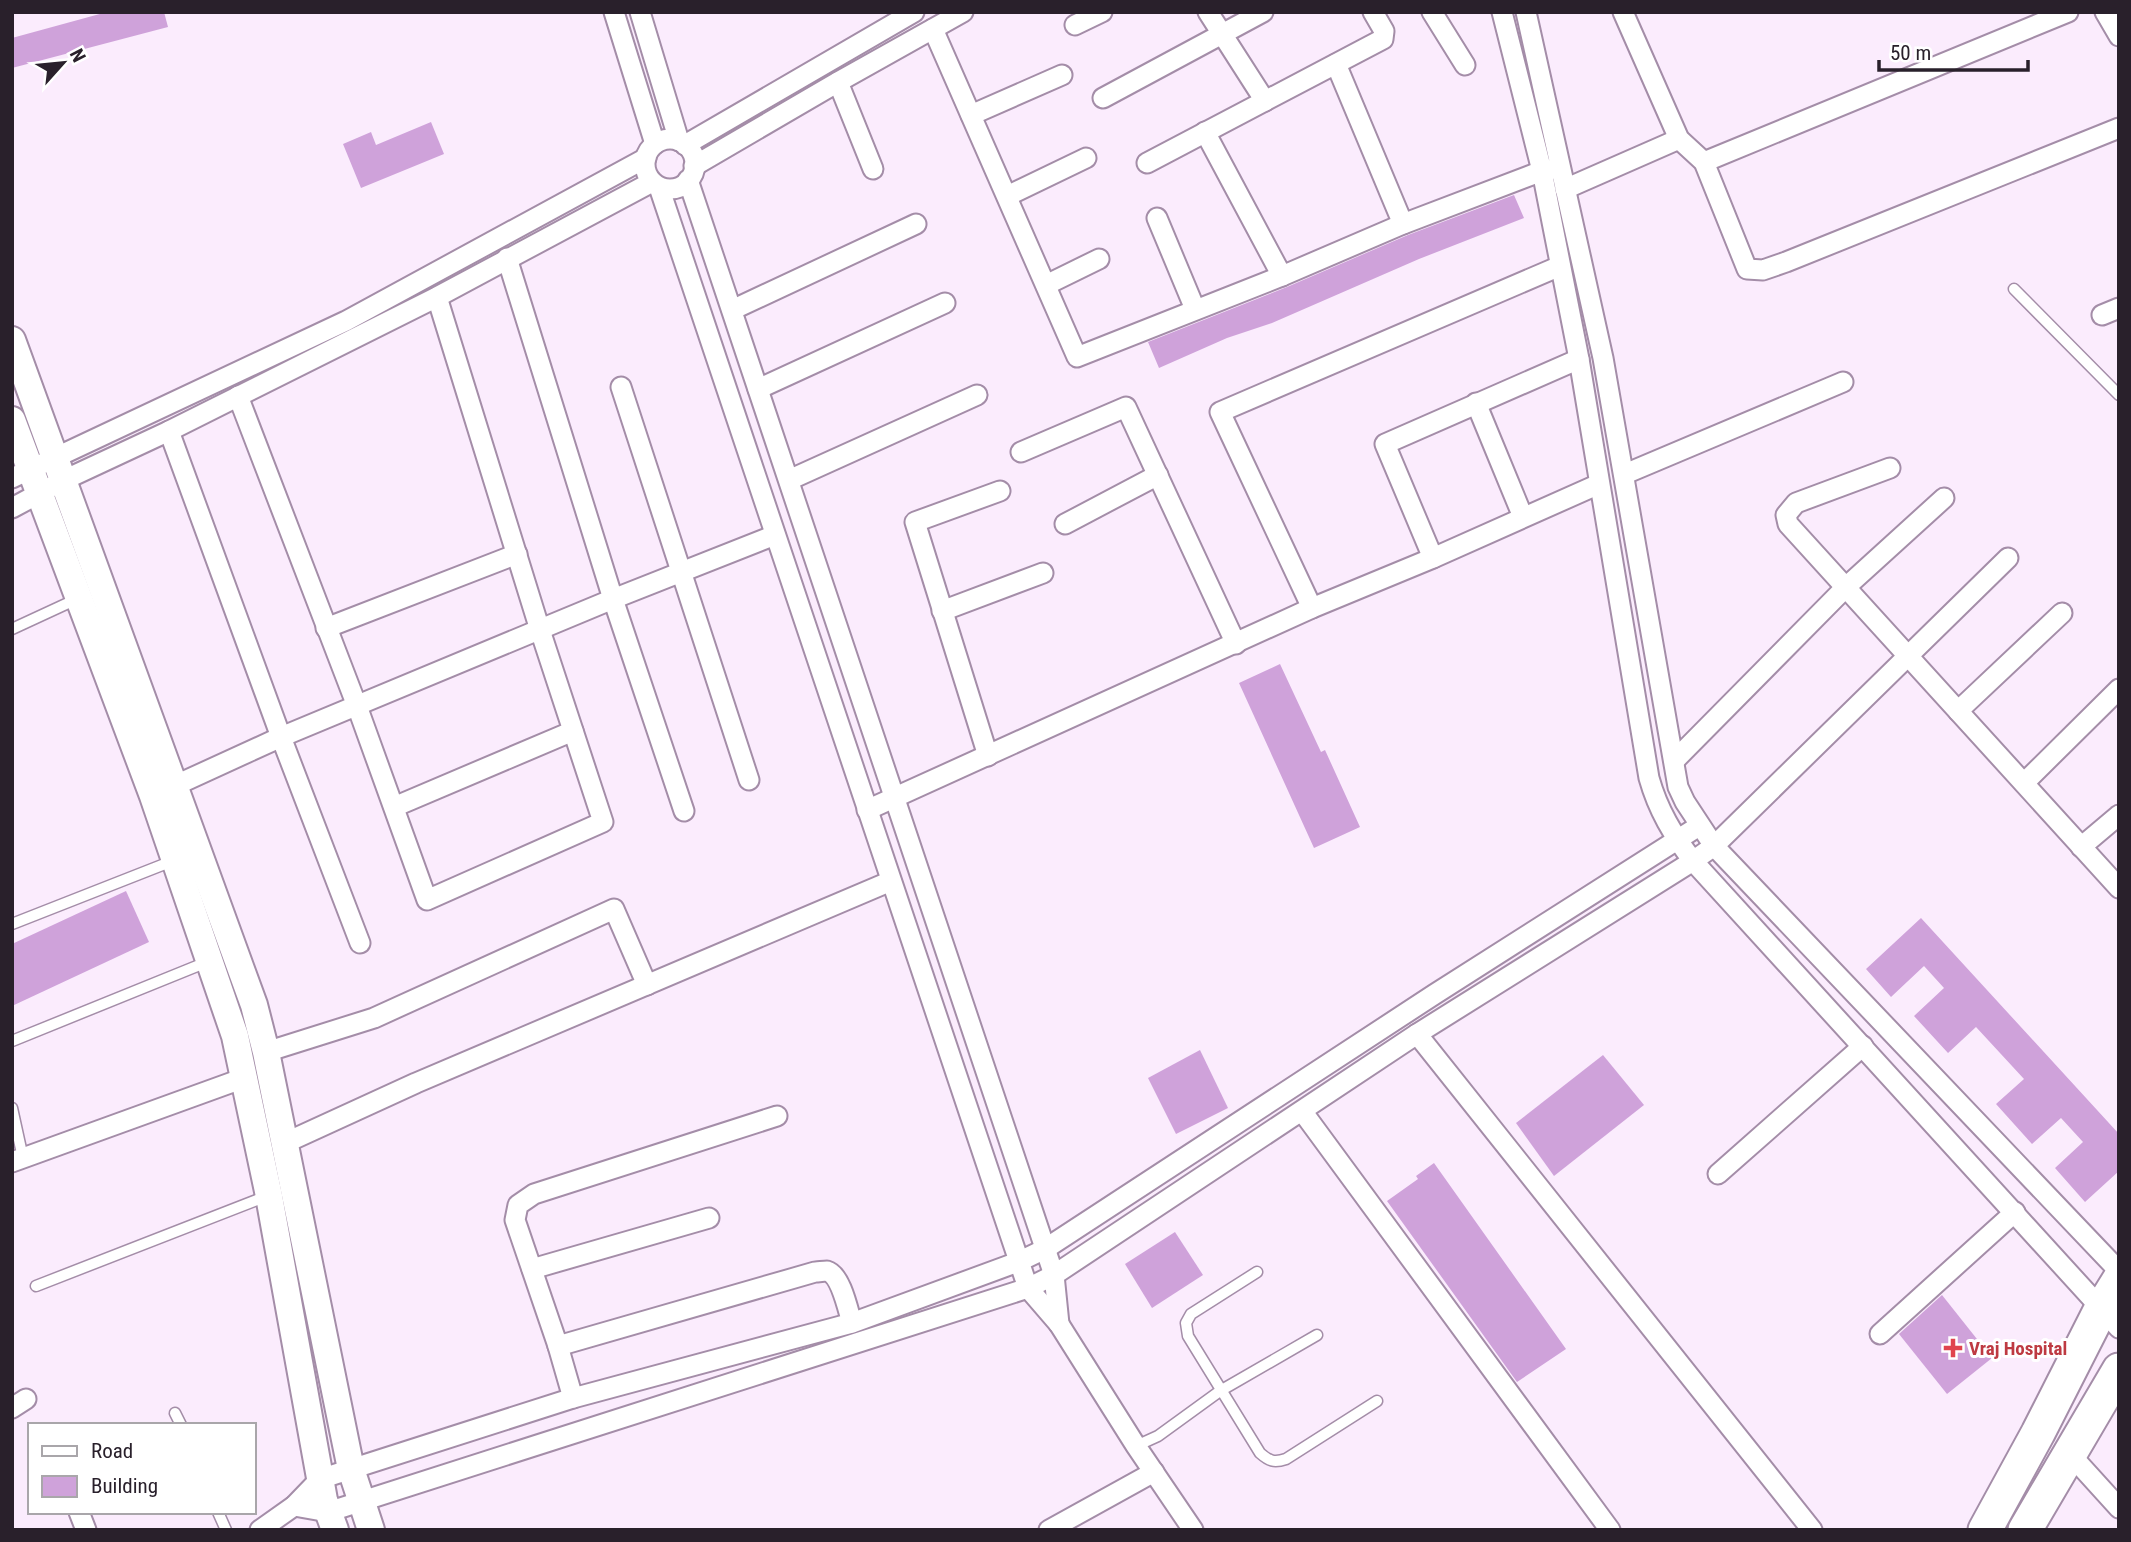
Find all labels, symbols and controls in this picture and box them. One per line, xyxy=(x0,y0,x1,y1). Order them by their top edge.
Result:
north arrow xyxy=(28,28,98,98)
scale bar xyxy=(1879,28,2028,72)
text: 50 m xyxy=(1890,41,1931,65)
text: N xyxy=(65,45,91,66)
place label: Vraj Hospital xyxy=(1969,1337,2067,1360)
marker: Vraj Hospital xyxy=(1943,1338,1963,1358)
legend xyxy=(28,1423,256,1514)
text: Road xyxy=(91,1439,133,1463)
text: Building xyxy=(91,1474,158,1498)

